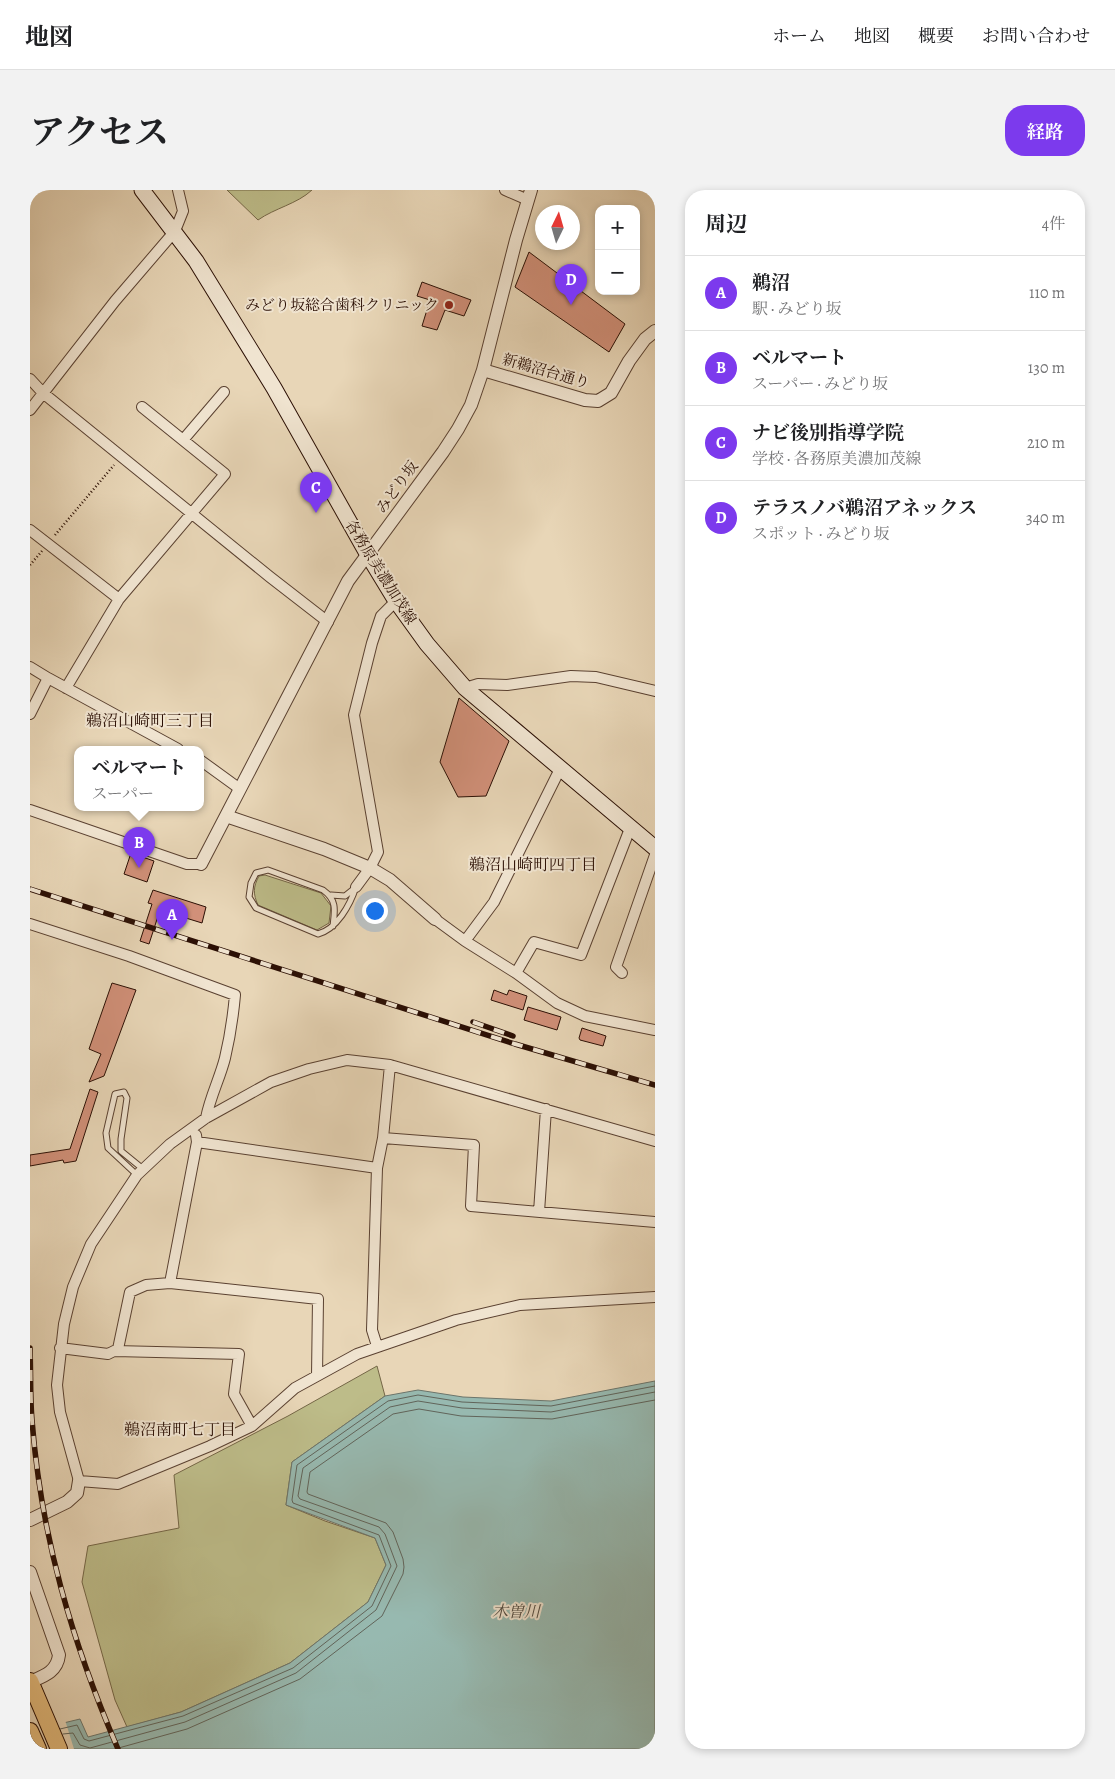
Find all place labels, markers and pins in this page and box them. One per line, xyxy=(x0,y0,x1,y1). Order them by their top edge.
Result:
pin: D xyxy=(555,264,587,305)
place label: みどり坂総合歯科クリニック xyxy=(245,295,439,315)
marker: みどり坂総合歯科クリニック xyxy=(443,299,455,311)
pin: C xyxy=(300,472,332,513)
pin: B xyxy=(123,827,155,868)
pin: A xyxy=(156,899,188,940)

